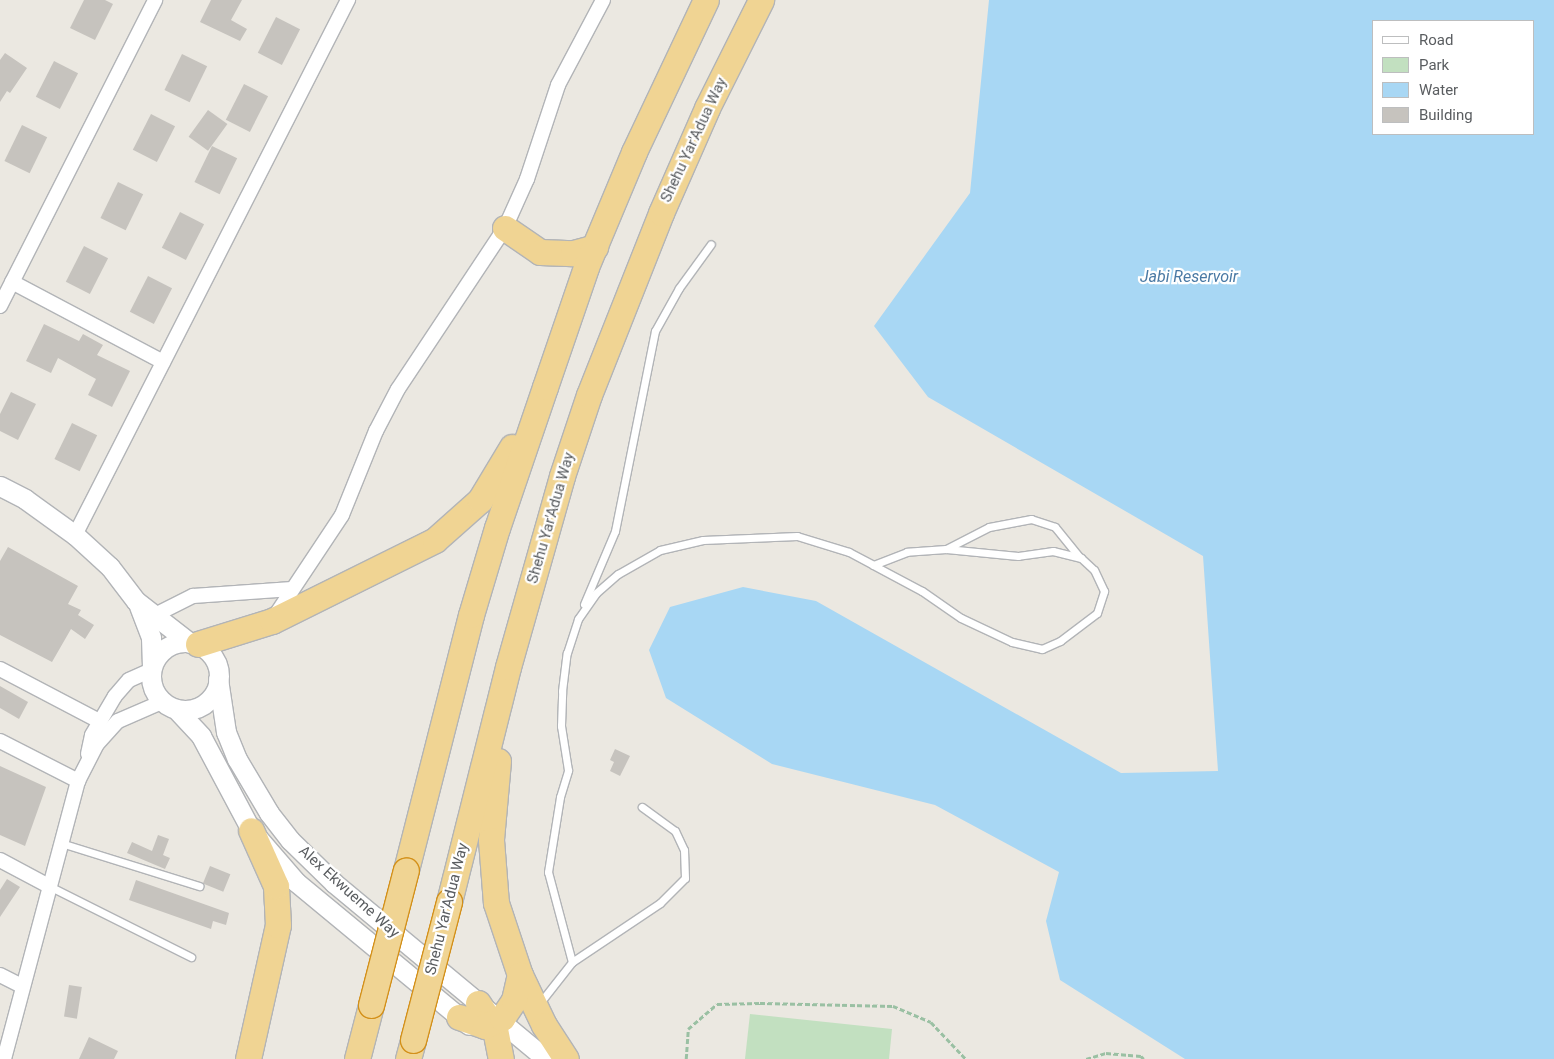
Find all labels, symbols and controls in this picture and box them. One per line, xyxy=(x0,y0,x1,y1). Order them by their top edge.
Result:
legend xyxy=(1372,20,1534,135)
text: Road xyxy=(1419,31,1453,49)
text: Park xyxy=(1419,56,1449,74)
street label: Shehu Yar'Adua Way xyxy=(657,75,731,205)
text: Water xyxy=(1419,81,1458,99)
text: Building xyxy=(1419,106,1473,124)
water label: Jabi Reservoir xyxy=(1140,267,1238,287)
street label: Shehu Yar'Adua Way xyxy=(524,450,578,586)
street label: Shehu Yar'Adua Way xyxy=(422,841,472,977)
street label: Alex Ekwueme Way xyxy=(295,842,403,942)

